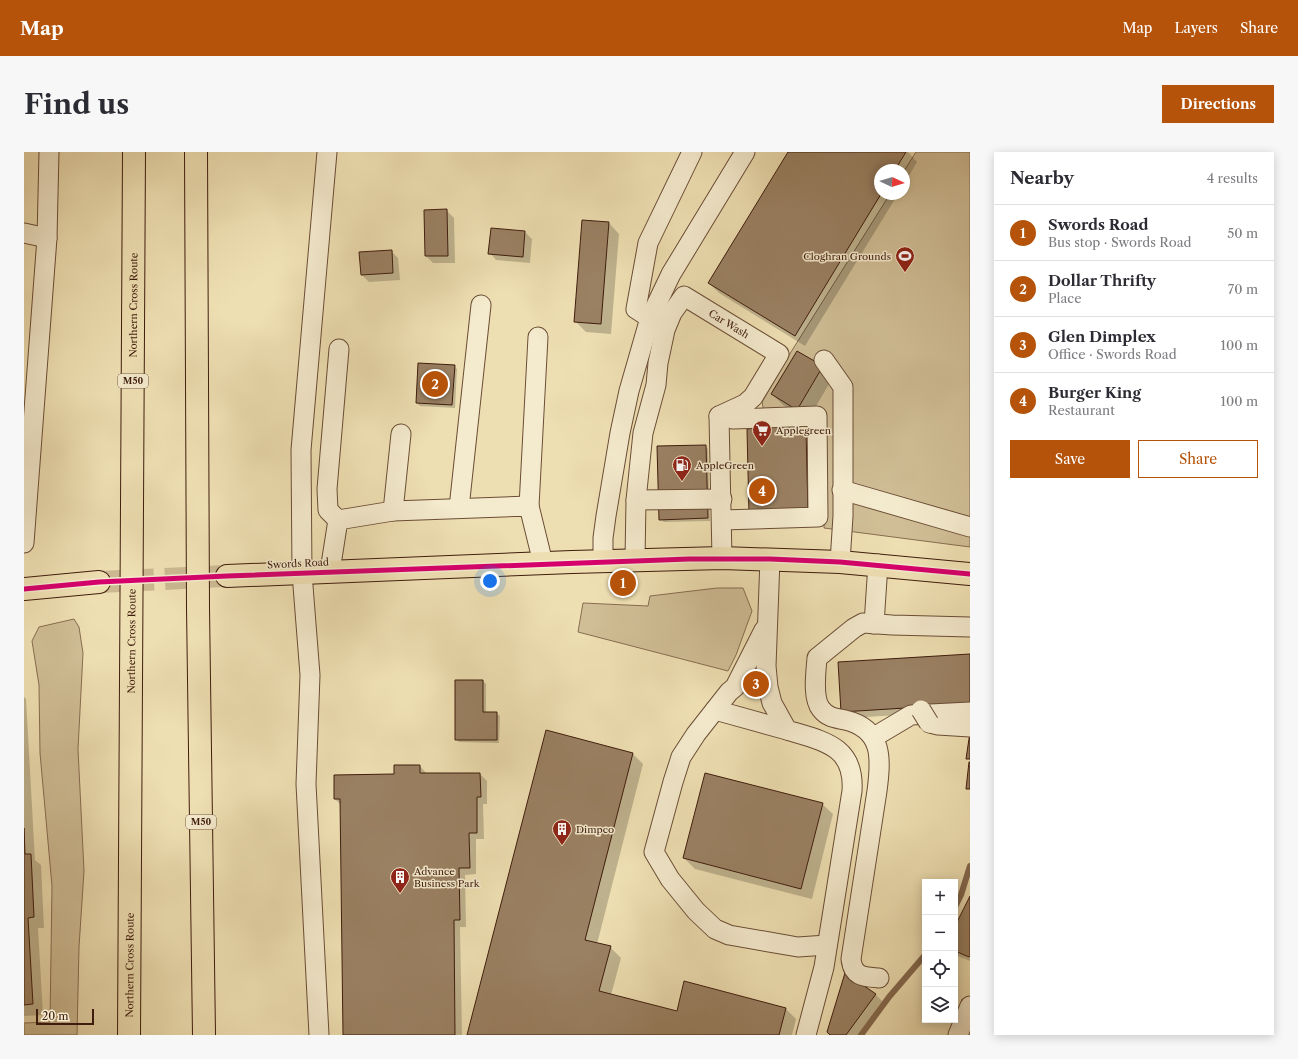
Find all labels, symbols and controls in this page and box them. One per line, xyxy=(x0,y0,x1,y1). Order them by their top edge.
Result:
text: Map xyxy=(20,17,64,40)
text: Map xyxy=(1122,19,1152,37)
text: Layers xyxy=(1174,19,1218,37)
text: Share xyxy=(1240,19,1278,37)
button: Directions xyxy=(1162,85,1274,123)
text: Find us xyxy=(24,87,129,121)
north arrow xyxy=(874,164,910,200)
text: Nearby xyxy=(1010,168,1074,188)
text: 4 results xyxy=(1207,170,1258,186)
text: Swords Road xyxy=(1048,215,1148,234)
text: 1 xyxy=(1020,225,1026,241)
text: 50 m xyxy=(1227,225,1258,241)
text: Bus stop · Swords Road xyxy=(1048,234,1192,250)
sports icon: Cloghran Grounds xyxy=(894,245,916,273)
place label: Cloghran Grounds xyxy=(803,250,891,263)
street label: Northern Cross Route xyxy=(127,252,140,358)
text: Dollar Thrifty xyxy=(1048,271,1156,290)
text: 2 xyxy=(1019,281,1027,297)
text: 70 m xyxy=(1228,281,1258,297)
text: Place xyxy=(1048,290,1081,306)
street label: Car Wash xyxy=(706,307,752,342)
text: Glen Dimplex xyxy=(1048,327,1156,346)
text: 3 xyxy=(1019,337,1027,353)
text: 100 m xyxy=(1220,337,1258,353)
text: Office · Swords Road xyxy=(1048,346,1177,362)
pin: 2 xyxy=(422,369,448,399)
road number: M50 xyxy=(118,374,148,388)
text: Burger King xyxy=(1048,383,1141,402)
text: 4 xyxy=(1019,393,1027,409)
text: 100 m xyxy=(1220,393,1258,409)
text: Restaurant xyxy=(1048,402,1115,418)
supermarket icon: Applegreen xyxy=(751,419,773,447)
place label: Applegreen xyxy=(775,424,832,437)
button: Save xyxy=(1010,440,1130,478)
button: Share xyxy=(1138,440,1258,478)
fuel station icon: AppleGreen xyxy=(671,454,693,482)
place label: AppleGreen xyxy=(695,459,755,472)
pin: 4 xyxy=(749,476,775,506)
street label: Swords Road xyxy=(267,555,329,572)
pin: 1 xyxy=(610,568,636,598)
your location xyxy=(480,571,500,591)
street label: Northern Cross Route xyxy=(125,588,139,694)
pin: 3 xyxy=(743,669,769,699)
road number: M50 xyxy=(186,815,216,829)
building icon: Dimpco xyxy=(551,818,573,846)
place label: Dimpco xyxy=(576,823,614,836)
place label: Advance Business Park xyxy=(413,865,481,890)
building icon: Advance Business Park xyxy=(389,866,411,894)
map controls xyxy=(922,879,958,1023)
button: + xyxy=(922,879,958,915)
street label: Northern Cross Route xyxy=(123,912,137,1018)
button: − xyxy=(922,915,958,951)
button: locate xyxy=(922,951,958,987)
button: layers xyxy=(922,987,958,1023)
scale bar xyxy=(36,1007,94,1026)
text: 20 m xyxy=(42,1009,68,1023)

